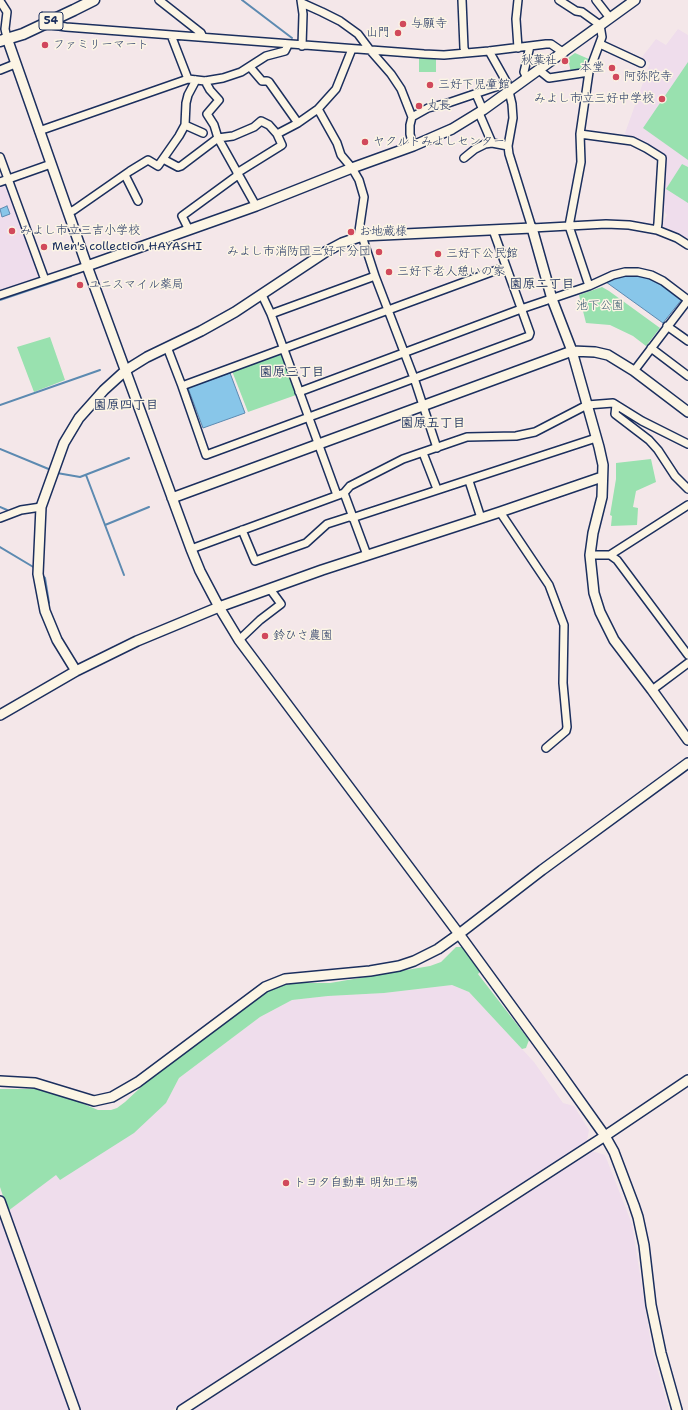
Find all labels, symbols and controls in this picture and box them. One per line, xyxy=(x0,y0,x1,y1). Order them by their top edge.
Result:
road number: 54 xyxy=(39,12,63,30)
place label: 与願寺 xyxy=(411,17,447,31)
marker: 与願寺 xyxy=(398,19,408,29)
place label: 山門 xyxy=(366,26,390,40)
marker: 山門 xyxy=(393,28,403,38)
place label: ファミリーマート xyxy=(53,38,149,52)
marker: ファミリーマート xyxy=(40,40,50,50)
place label: 秋葉社 xyxy=(521,54,557,68)
marker: 秋葉社 xyxy=(560,56,570,66)
place label: 本堂 xyxy=(580,61,604,75)
marker: 本堂 xyxy=(607,63,617,73)
place label: 阿弥陀寺 xyxy=(624,70,672,84)
marker: 阿弥陀寺 xyxy=(611,72,621,82)
place label: 三好下児童館 xyxy=(438,78,510,92)
marker: 三好下児童館 xyxy=(425,80,435,90)
place label: みよし市立三好中学校 xyxy=(534,92,654,106)
marker: みよし市立三好中学校 xyxy=(657,94,667,104)
place label: 丸長 xyxy=(427,99,451,113)
marker: 丸長 xyxy=(414,101,424,111)
place label: ヤクルトみよしセンター xyxy=(373,135,505,149)
marker: ヤクルトみよしセンター xyxy=(360,137,370,147)
place label: みよし市立三吉小学校 xyxy=(20,224,140,238)
place label: お地蔵様 xyxy=(359,225,407,239)
marker: みよし市立三吉小学校 xyxy=(7,226,17,236)
marker: お地蔵様 xyxy=(346,227,356,237)
place label: Men's collection HAYASHI xyxy=(52,240,202,254)
marker: Men's collection HAYASHI xyxy=(39,242,49,252)
place label: みよし市消防団三好下分団 xyxy=(227,245,371,259)
marker: みよし市消防団三好下分団 xyxy=(374,247,384,257)
place label: 三好下公民館 xyxy=(446,247,518,261)
marker: 三好下公民館 xyxy=(433,249,443,259)
place label: 三好下老人憩いの家 xyxy=(397,265,505,279)
marker: 三好下老人憩いの家 xyxy=(384,267,394,277)
district label: 園原二丁目 xyxy=(510,277,574,293)
place label: ユニスマイル薬局 xyxy=(88,278,184,292)
marker: ユニスマイル薬局 xyxy=(75,280,85,290)
park label: 池下公園 xyxy=(576,299,624,313)
district label: 園原三丁目 xyxy=(260,365,324,381)
district label: 園原四丁目 xyxy=(94,398,158,414)
district label: 園原五丁目 xyxy=(401,416,465,432)
place label: 鈴ひさ農園 xyxy=(273,629,333,643)
marker: 鈴ひさ農園 xyxy=(260,631,270,641)
place label: トヨタ自動車 明知工場 xyxy=(294,1176,418,1190)
marker: トヨタ自動車 明知工場 xyxy=(281,1178,291,1188)

